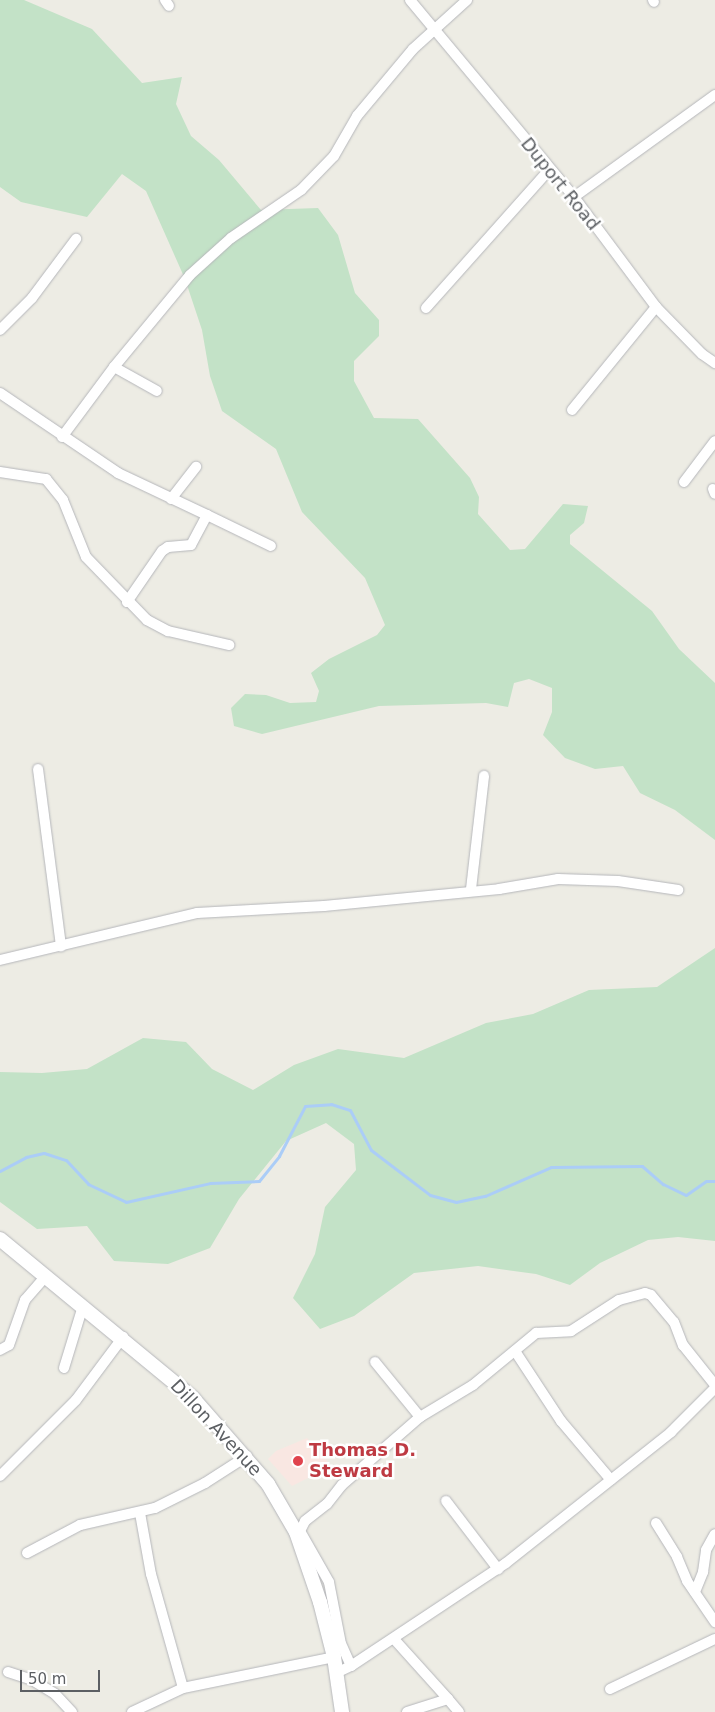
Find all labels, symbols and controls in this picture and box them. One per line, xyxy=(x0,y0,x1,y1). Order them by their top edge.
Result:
street label: Duport Road xyxy=(516,133,604,235)
street label: Dillon Avenue xyxy=(166,1375,266,1481)
place label: Thomas D. Steward xyxy=(309,1440,416,1482)
marker: Thomas D. Steward xyxy=(291,1454,305,1468)
scale bar xyxy=(22,1660,102,1692)
text: 50 m xyxy=(28,1670,66,1688)

